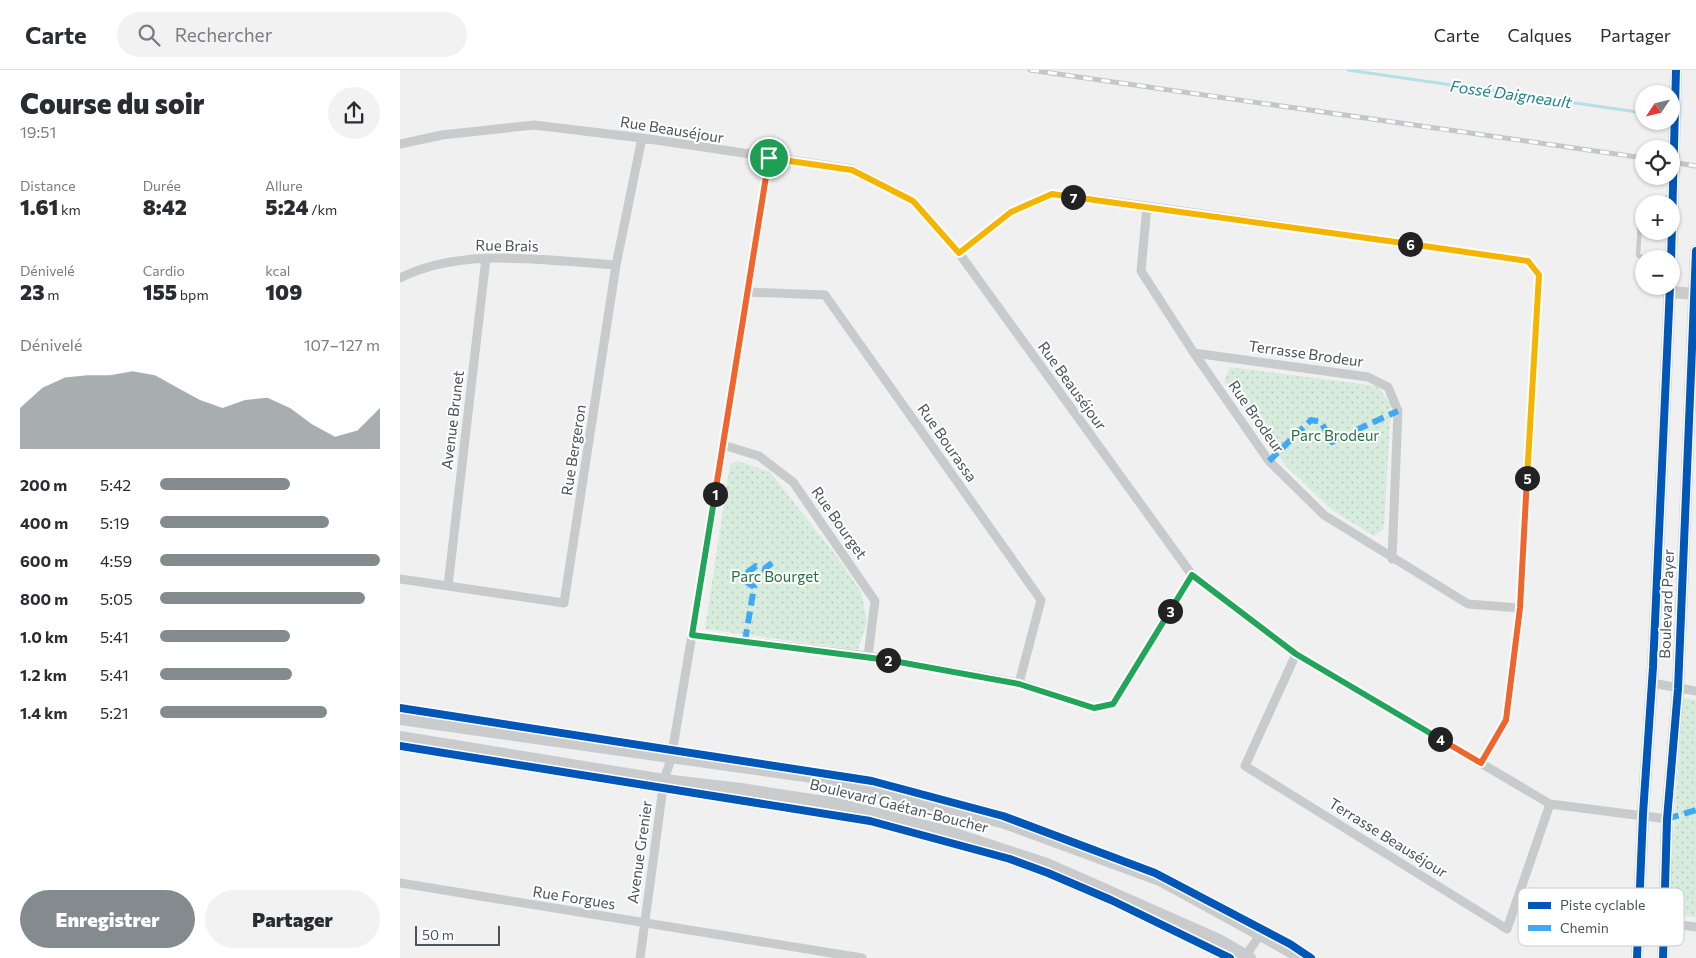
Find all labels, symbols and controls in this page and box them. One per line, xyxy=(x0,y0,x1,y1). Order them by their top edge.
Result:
search box xyxy=(117,12,467,57)
text: Carte xyxy=(25,20,87,49)
icon: search xyxy=(135,21,163,49)
text: Rechercher xyxy=(175,23,272,46)
text: Carte xyxy=(1434,24,1479,46)
text: Calques xyxy=(1507,24,1572,46)
text: Partager xyxy=(1600,24,1671,46)
water label: Fossé Daigneault xyxy=(1449,76,1574,112)
north arrow xyxy=(1635,85,1680,130)
map controls xyxy=(1635,85,1680,295)
text: Course du soir xyxy=(20,86,205,120)
button: share xyxy=(328,87,380,139)
street label: Rue Beauséjour xyxy=(619,112,725,146)
text: 19:51 xyxy=(20,122,56,141)
pin xyxy=(748,137,790,179)
button: locate xyxy=(1635,140,1680,185)
icon: arrive xyxy=(755,144,783,172)
text: Distance xyxy=(20,177,76,194)
text: Durée xyxy=(143,177,181,194)
text: Allure xyxy=(265,177,303,194)
pin: 7 xyxy=(1060,184,1086,210)
text: 7 xyxy=(1070,189,1077,206)
text: 1.61 xyxy=(20,194,58,219)
text: 8:42 xyxy=(143,194,187,219)
text: 5:24 xyxy=(265,194,309,219)
button: + xyxy=(1635,195,1680,240)
text: km xyxy=(58,201,81,218)
text: /km xyxy=(309,201,337,218)
pin: 6 xyxy=(1398,232,1422,256)
street label: Rue Brais xyxy=(475,235,539,255)
text: 6 xyxy=(1406,236,1415,253)
button: − xyxy=(1635,250,1680,295)
text: Dénivelé xyxy=(20,262,75,279)
text: Cardio xyxy=(143,262,185,279)
text: kcal xyxy=(265,262,290,279)
text: 23 xyxy=(20,279,45,304)
text: 155 xyxy=(143,279,177,304)
text: 109 xyxy=(265,279,302,304)
text: m xyxy=(45,286,59,303)
text: bpm xyxy=(177,286,209,303)
text: Dénivelé xyxy=(20,335,82,354)
text: 107–127 m xyxy=(304,335,380,354)
street label: Terrasse Brodeur xyxy=(1248,336,1365,370)
street label: Rue Beauséjour xyxy=(1035,338,1111,433)
street label: Avenue Brunet xyxy=(437,369,467,470)
street label: Rue Brodeur xyxy=(1225,377,1288,456)
street label: Rue Bourassa xyxy=(914,400,981,485)
street label: Rue Bergeron xyxy=(557,403,589,497)
park label: Parc Brodeur xyxy=(1291,426,1379,444)
pin: 5 xyxy=(1514,466,1540,490)
text: 5 xyxy=(1523,470,1532,487)
text: 200 m xyxy=(20,475,67,494)
text: 5:42 xyxy=(100,475,131,494)
pin: 1 xyxy=(702,482,728,506)
street label: Rue Bourget xyxy=(808,483,871,562)
text: 1 xyxy=(712,486,719,503)
text: 400 m xyxy=(20,513,68,532)
text: 5:19 xyxy=(100,513,130,532)
street label: Boulevard Payer xyxy=(1655,549,1677,659)
text: 600 m xyxy=(20,551,68,570)
text: 4:59 xyxy=(100,551,132,570)
park label: Parc Bourget xyxy=(731,567,819,585)
text: 800 m xyxy=(20,589,68,608)
text: 5:05 xyxy=(100,589,133,608)
pin: 3 xyxy=(1158,598,1182,624)
text: 3 xyxy=(1166,603,1175,620)
text: 1.0 km xyxy=(20,627,68,646)
text: 5:41 xyxy=(100,627,129,646)
pin: 2 xyxy=(876,648,900,672)
text: 2 xyxy=(885,652,892,669)
text: 1.2 km xyxy=(20,665,67,684)
text: 5:41 xyxy=(100,665,129,684)
text: 1.4 km xyxy=(20,703,67,722)
text: 5:21 xyxy=(100,703,129,722)
pin: 4 xyxy=(1428,726,1452,752)
text: 4 xyxy=(1436,731,1445,748)
street label: Boulevard Gaétan-Boucher xyxy=(808,774,991,836)
street label: Terrasse Beauséjour xyxy=(1326,793,1451,881)
street label: Avenue Grenier xyxy=(623,799,655,905)
street label: Rue Forgues xyxy=(531,882,617,912)
legend xyxy=(1518,888,1684,946)
button: Enregistrer xyxy=(20,890,195,948)
button: Partager xyxy=(205,890,380,948)
text: Piste cyclable xyxy=(1560,896,1645,913)
text: Chemin xyxy=(1560,919,1609,936)
scale bar xyxy=(415,923,500,946)
text: 50 m xyxy=(422,926,454,943)

